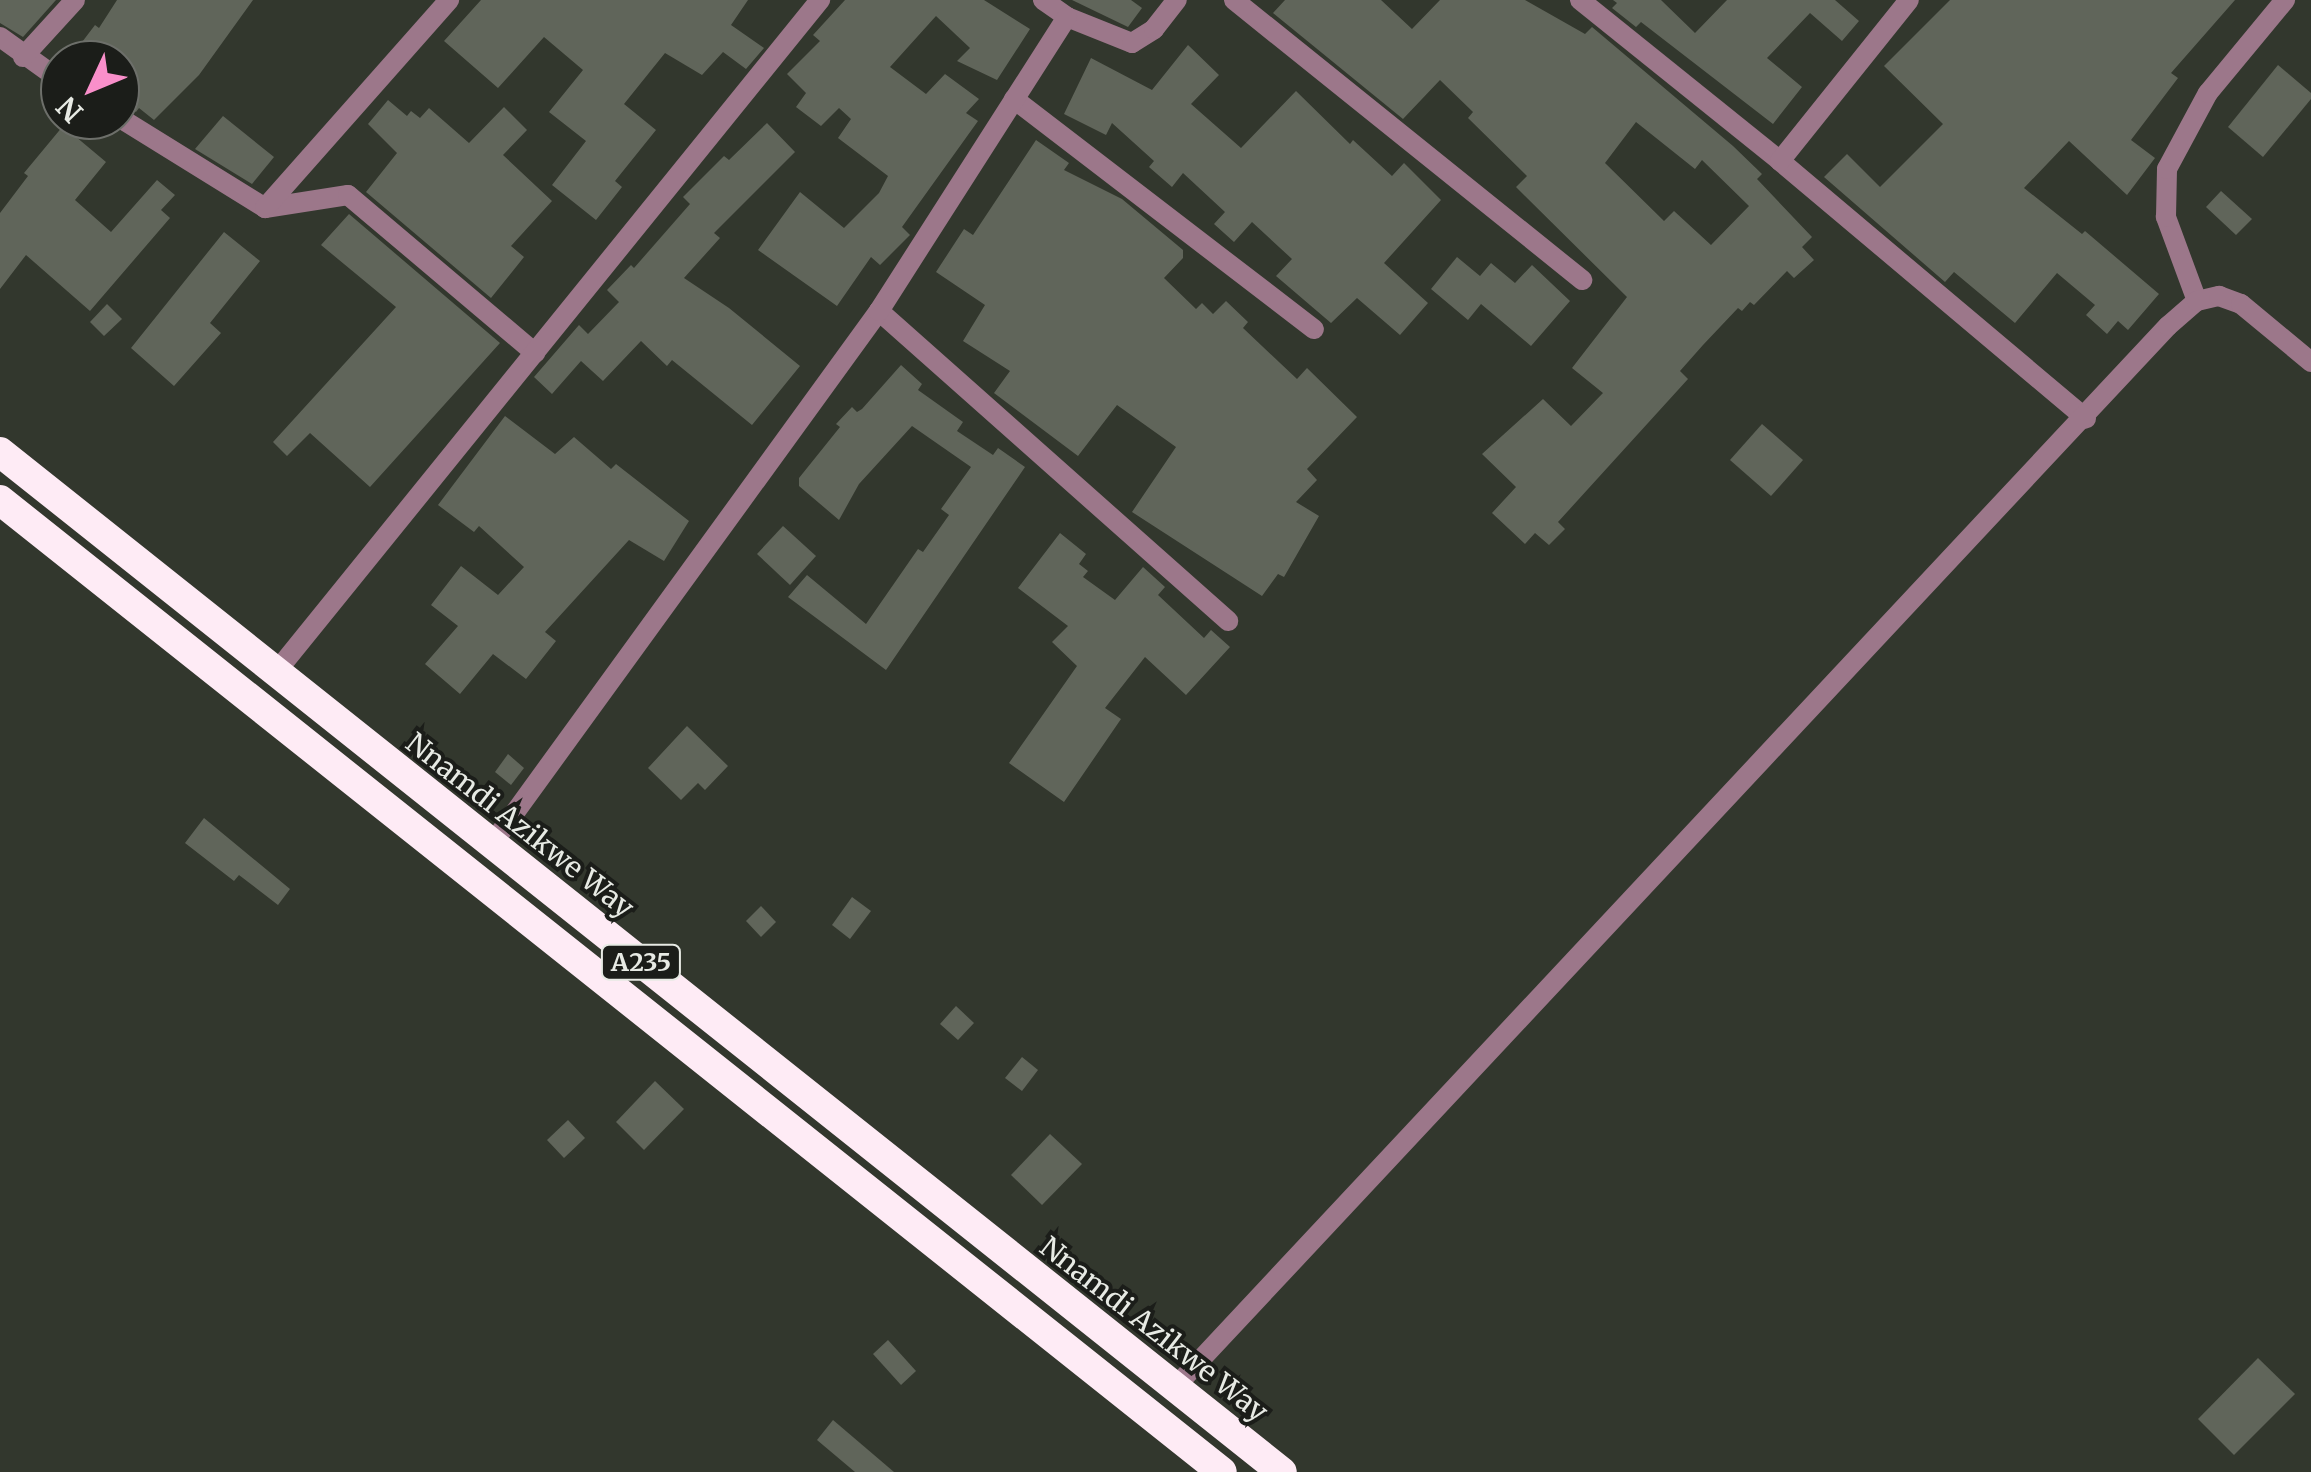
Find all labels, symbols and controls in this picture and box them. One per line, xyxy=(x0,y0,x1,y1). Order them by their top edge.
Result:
north arrow xyxy=(40,40,140,140)
text: N xyxy=(49,89,90,130)
street label: Nnamdi Azikwe Way xyxy=(399,726,641,924)
road number: A235 xyxy=(598,942,684,982)
street label: Nnamdi Azikwe Way xyxy=(1033,1230,1275,1428)

